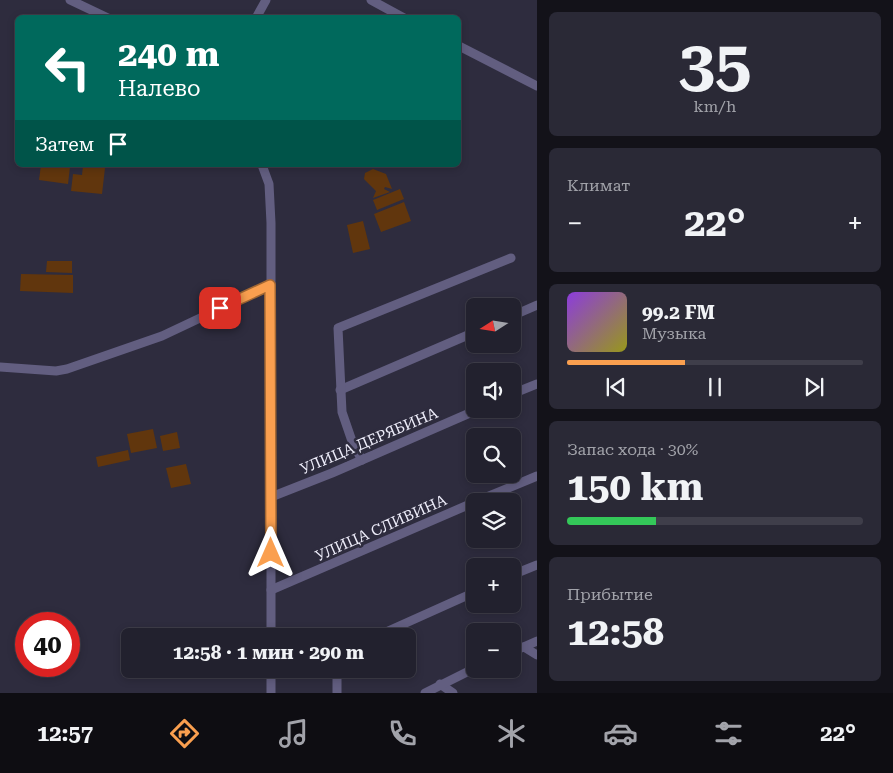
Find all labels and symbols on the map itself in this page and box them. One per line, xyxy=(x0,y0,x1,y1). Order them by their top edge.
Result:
pin xyxy=(199,287,241,329)
north arrow xyxy=(466,298,521,352)
street label: УЛИЦА ДЕРЯБИНА xyxy=(298,404,441,478)
street label: УЛИЦА СЛИВИНА xyxy=(313,491,450,565)
position arrow xyxy=(244,526,296,578)
speed limit sign: 40 xyxy=(15,612,80,677)

